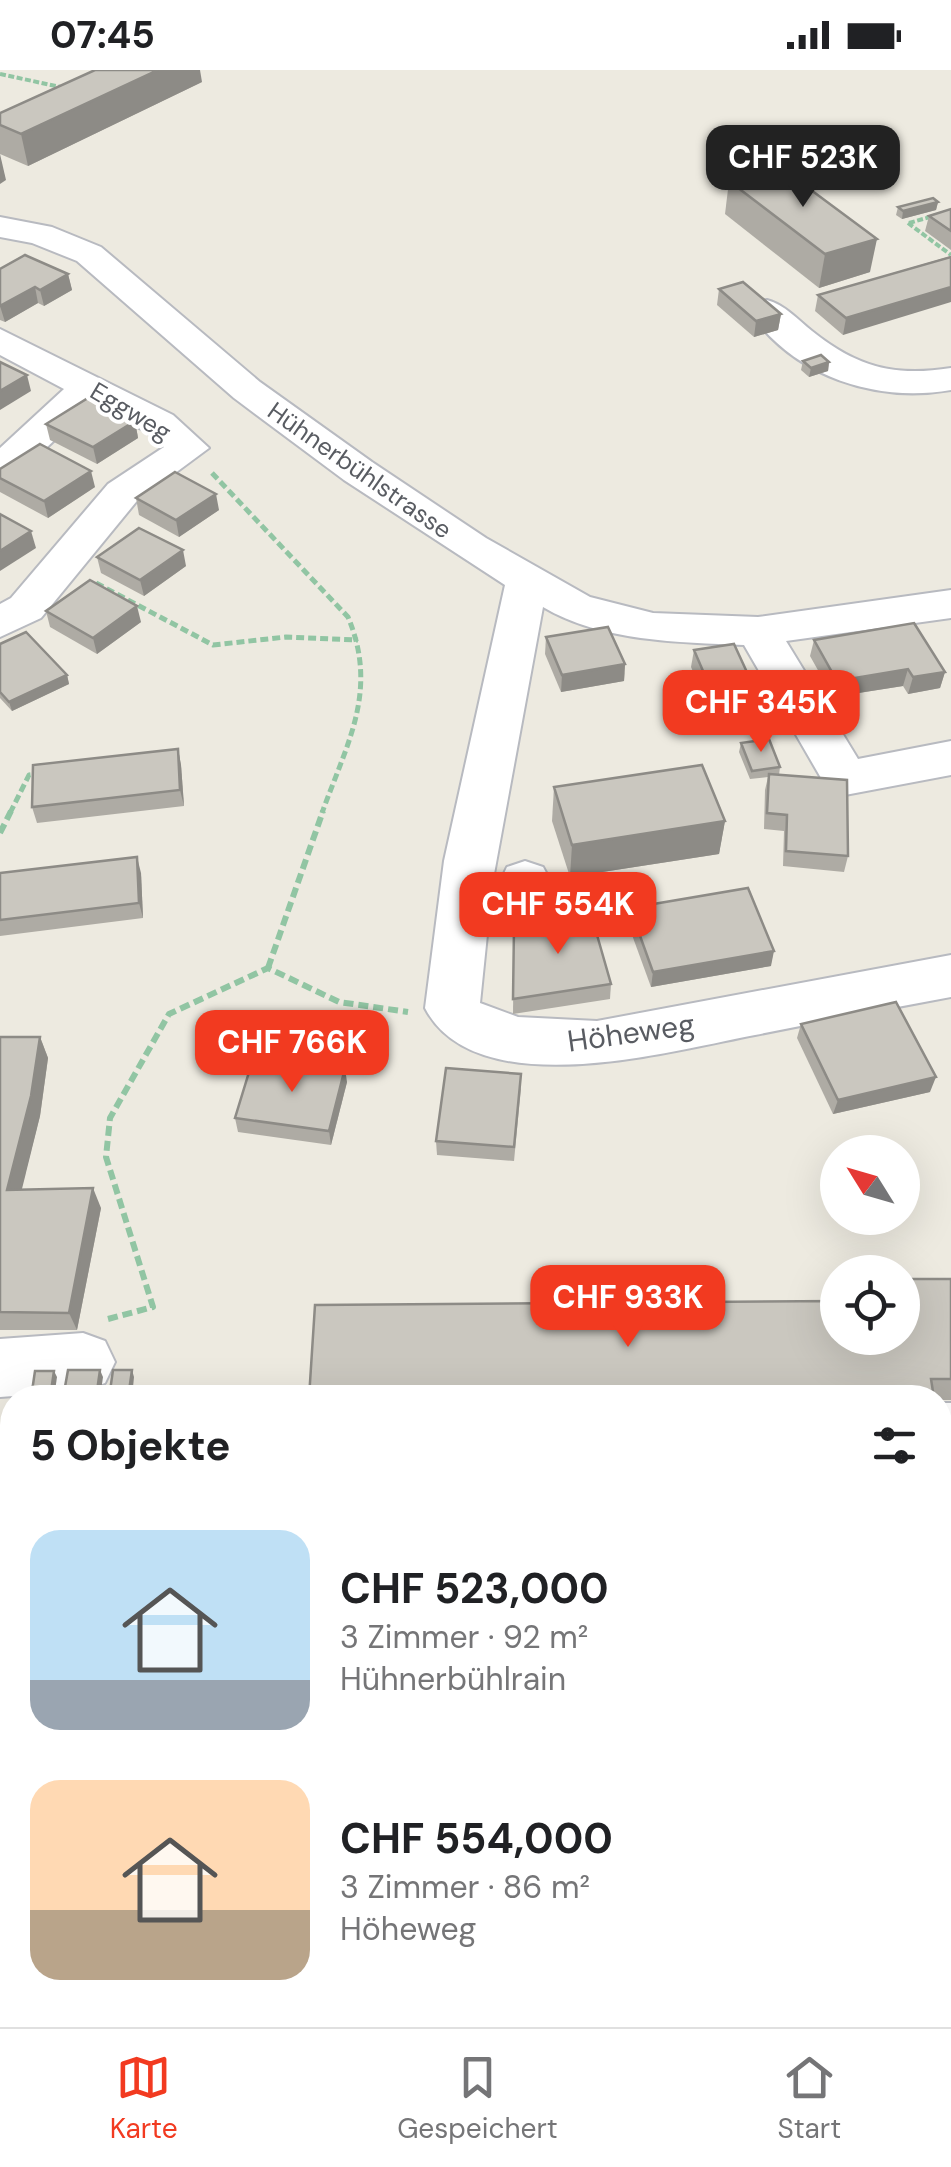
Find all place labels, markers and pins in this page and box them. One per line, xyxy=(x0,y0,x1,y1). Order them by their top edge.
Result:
pin: CHF 523K xyxy=(700,125,906,210)
pin: CHF 345K xyxy=(658,670,864,755)
pin: CHF 554K xyxy=(455,872,661,957)
pin: CHF 766K xyxy=(189,1010,395,1095)
pin: CHF 933K xyxy=(525,1265,731,1350)

